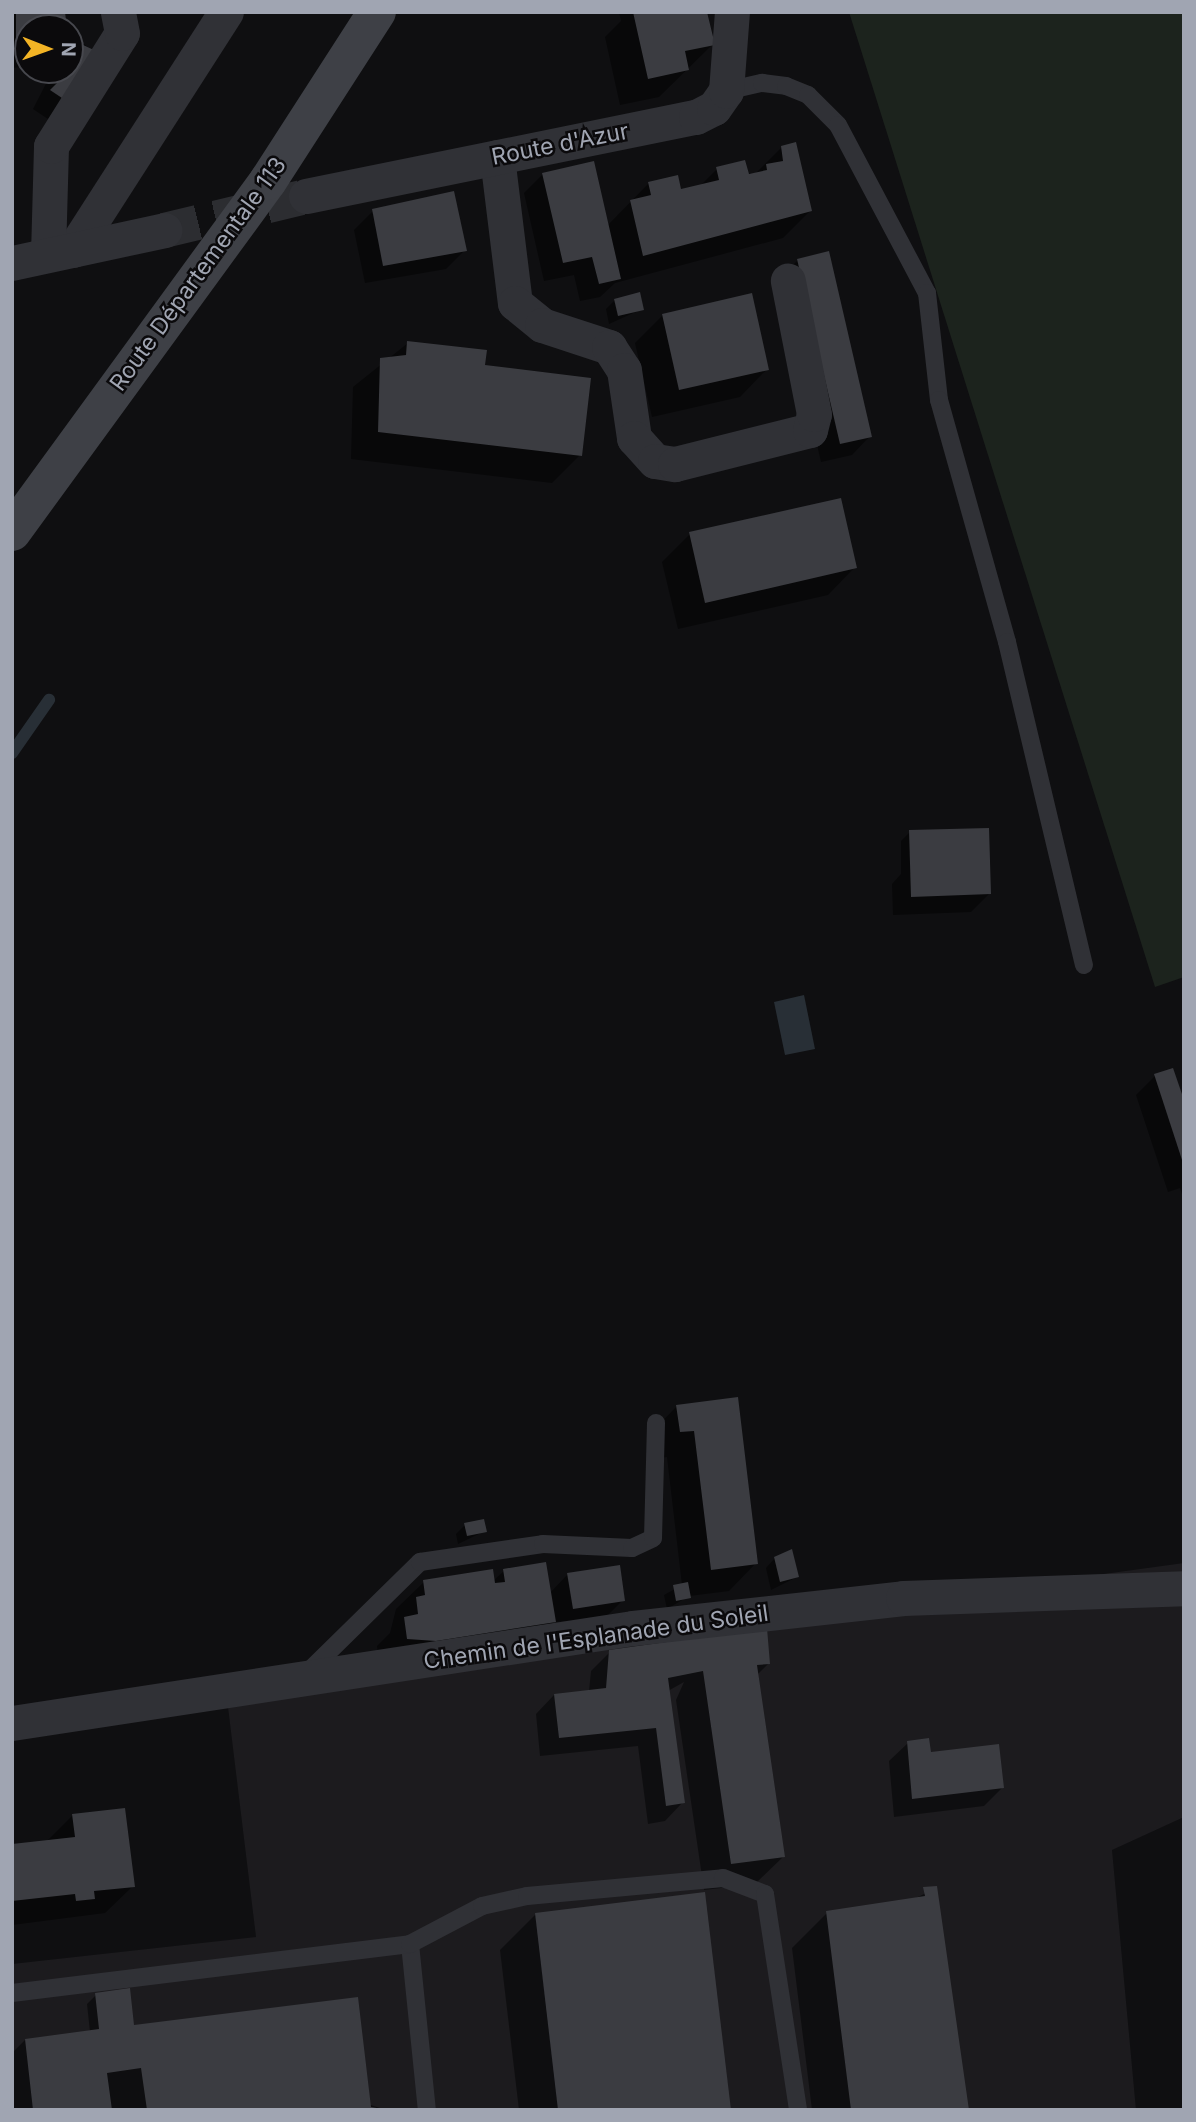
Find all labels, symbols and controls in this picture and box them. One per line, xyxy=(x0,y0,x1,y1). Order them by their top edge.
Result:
north arrow xyxy=(14,14,84,84)
text: N xyxy=(57,42,80,57)
street label: Route d'Azur xyxy=(489,117,631,171)
street label: Route Départementale 113 xyxy=(104,152,292,396)
street label: Chemin de l'Esplanade du Soleil xyxy=(422,1599,770,1675)

